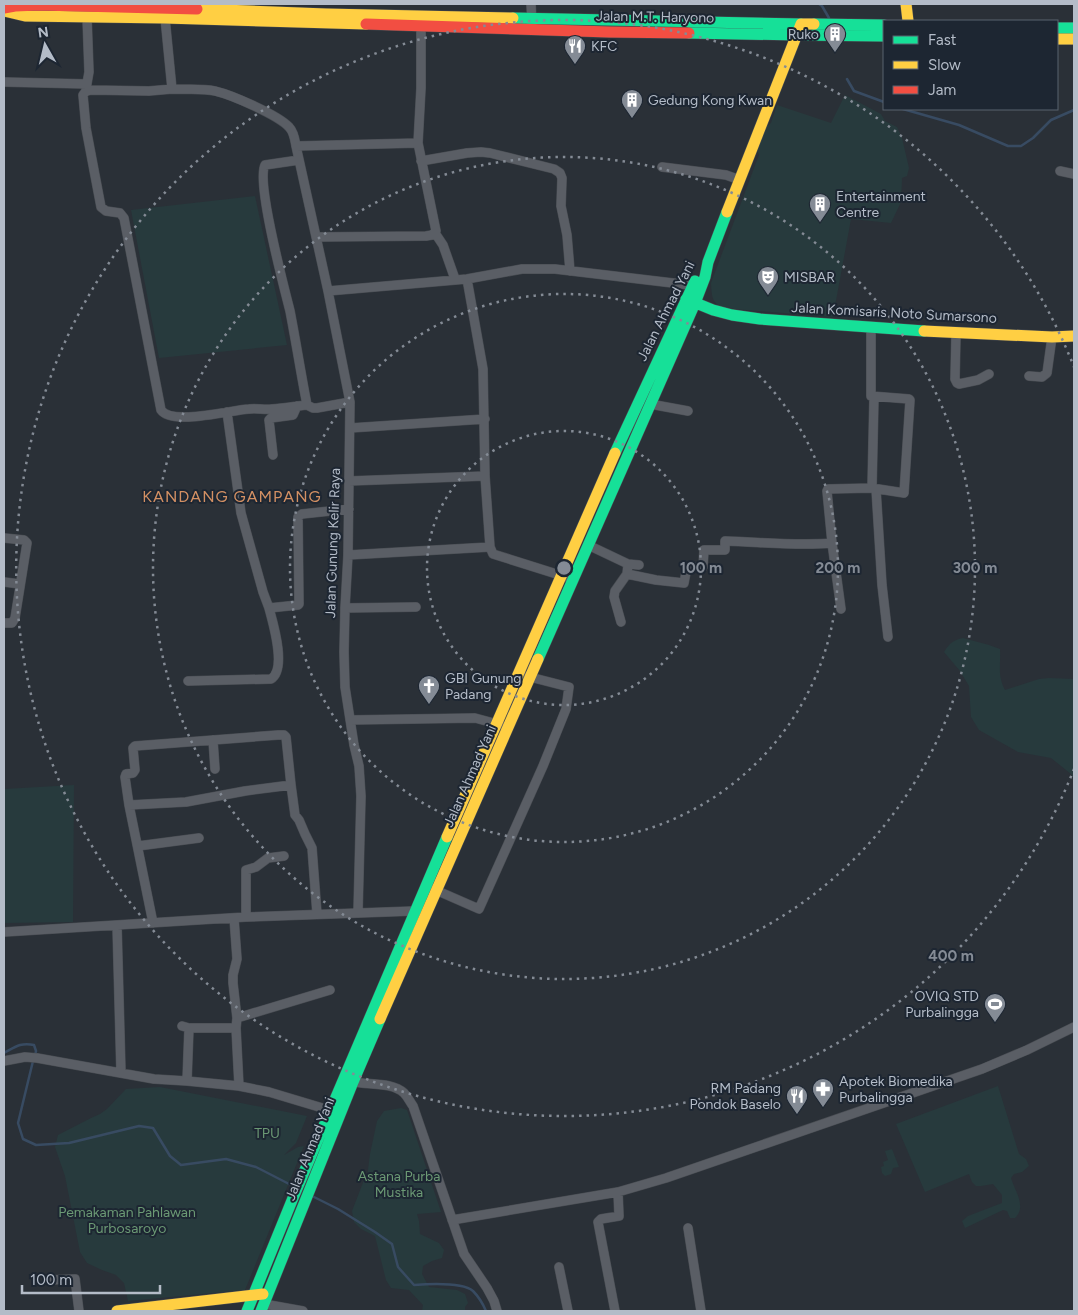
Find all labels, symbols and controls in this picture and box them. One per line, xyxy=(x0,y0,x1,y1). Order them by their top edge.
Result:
street label: Jalan M.T. Haryono xyxy=(596,7,714,27)
north arrow xyxy=(20,20,70,70)
legend xyxy=(883,20,1058,110)
building icon: Ruko xyxy=(823,22,847,53)
text: N xyxy=(37,23,50,42)
place label: Ruko xyxy=(788,26,819,43)
text: Fast xyxy=(928,31,957,49)
restaurant icon: KFC xyxy=(563,34,587,65)
place label: KFC xyxy=(591,38,617,55)
text: Slow xyxy=(928,56,961,74)
text: Jam xyxy=(928,81,956,99)
building icon: Gedung Kong Kwan xyxy=(620,88,644,119)
place label: Gedung Kong Kwan xyxy=(648,92,772,109)
place label: Entertainment Centre xyxy=(836,188,926,221)
building icon: Entertainment Centre xyxy=(808,192,832,223)
street label: Jalan Ahmad Yani xyxy=(634,258,698,364)
theatre icon: MISBAR xyxy=(756,265,780,296)
place label: MISBAR xyxy=(784,269,835,286)
street label: Jalan Komisaris Noto Sumarsono xyxy=(791,299,997,327)
street label: Jalan Gunung Kelir Raya xyxy=(322,468,344,618)
district label: KANDANG GAMPANG xyxy=(142,487,322,506)
centre of rings xyxy=(555,559,573,577)
text: 100 m xyxy=(680,559,722,577)
text: 200 m xyxy=(816,559,860,577)
text: 300 m xyxy=(953,559,997,577)
place label: GBI Gunung Padang xyxy=(445,670,522,703)
church icon: GBI Gunung Padang xyxy=(417,674,441,705)
street label: Jalan Ahmad Yani xyxy=(440,722,500,830)
text: 400 m xyxy=(928,947,974,965)
place label: OVIQ STD Purbalingga xyxy=(905,988,979,1021)
sports icon: OVIQ STD Purbalingga xyxy=(983,992,1007,1023)
place label: Apotek Biomedika Purbalingga xyxy=(839,1073,953,1106)
pharmacy icon: Apotek Biomedika Purbalingga xyxy=(811,1077,835,1108)
place label: RM Padang Pondok Baselo xyxy=(689,1080,781,1113)
restaurant icon: RM Padang Pondok Baselo xyxy=(785,1084,809,1115)
street label: Jalan Ahmad Yani xyxy=(282,1095,338,1203)
park label: TPU xyxy=(254,1125,280,1142)
park label: Astana Purba Mustika xyxy=(358,1168,440,1201)
park label: Pemakaman Pahlawan Purbosaroyo xyxy=(58,1204,196,1237)
scale bar xyxy=(22,1262,160,1294)
text: 100 m xyxy=(30,1271,72,1289)

